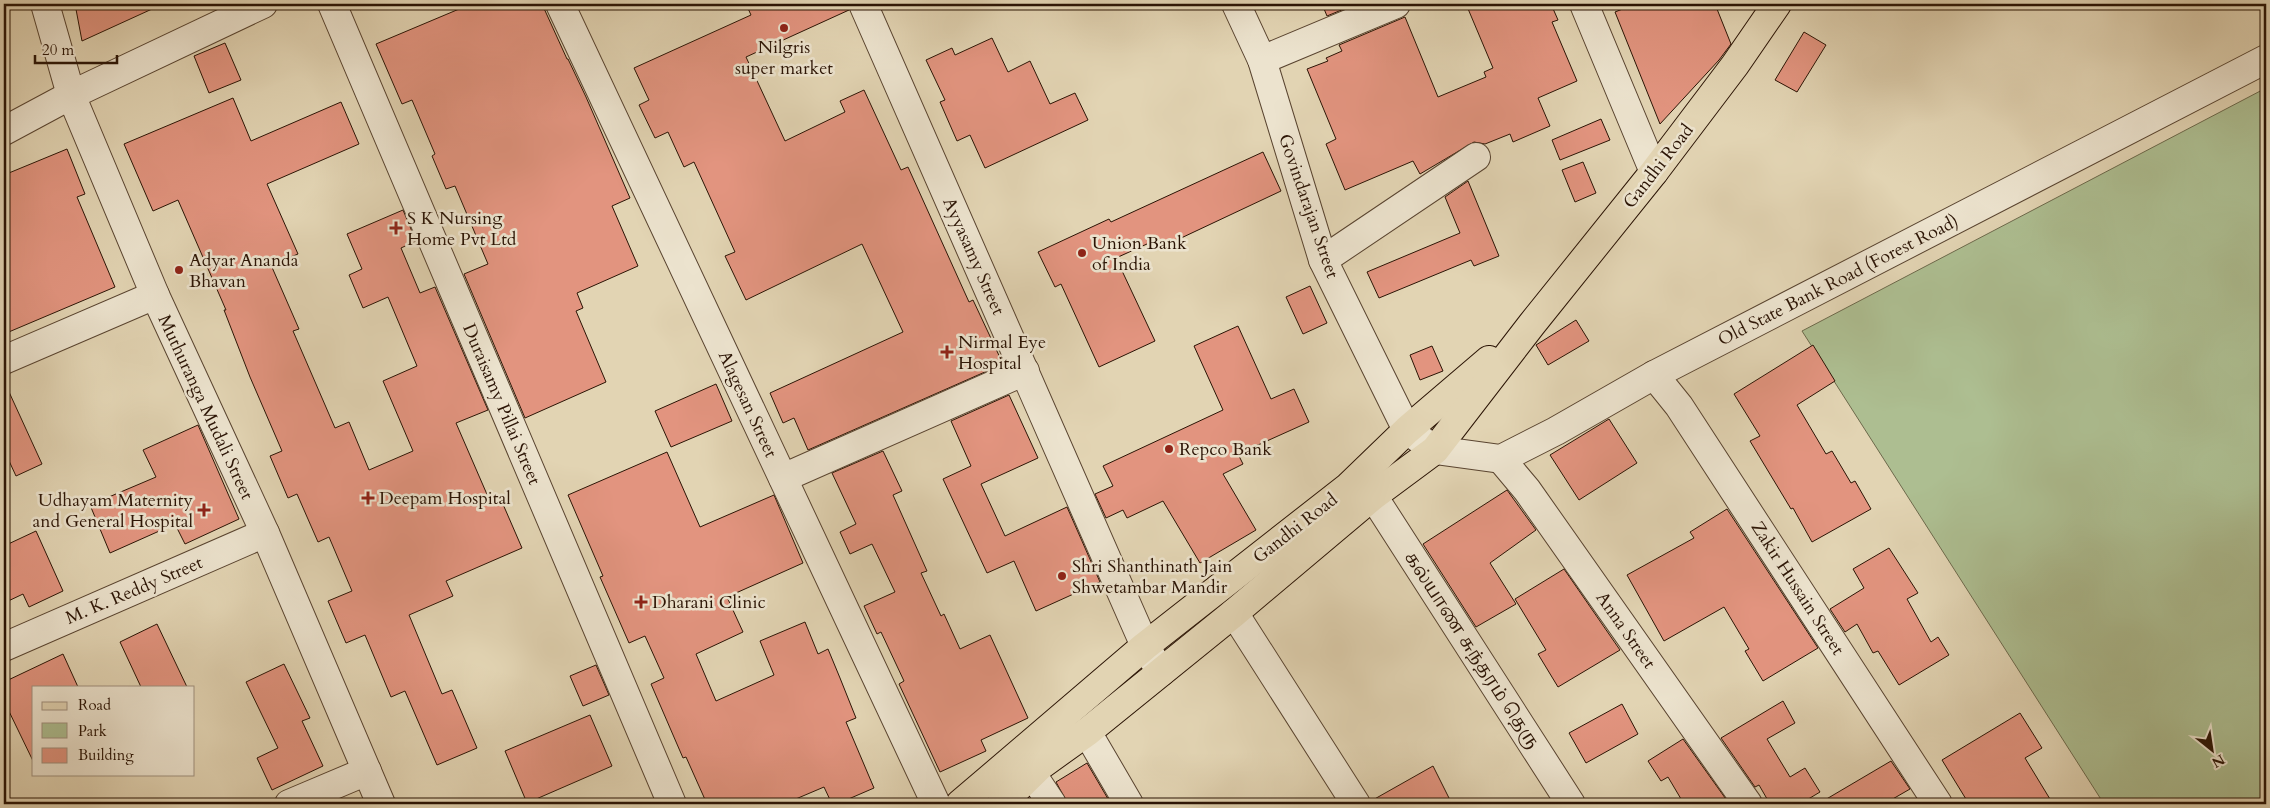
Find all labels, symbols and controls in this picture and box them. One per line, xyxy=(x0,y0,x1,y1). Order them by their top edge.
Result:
marker: Nilgris super market xyxy=(778,22,790,34)
scale bar xyxy=(35,32,118,64)
place label: Nilgris super market xyxy=(735,35,833,81)
text: 20 m xyxy=(42,40,74,60)
street label: Gandhi Road xyxy=(1617,118,1700,214)
street label: Govindarajan Street xyxy=(1272,131,1345,282)
street label: Ayyasamy Street xyxy=(936,193,1011,319)
place label: S K Nursing Home Pvt Ltd xyxy=(407,206,517,252)
street label: Old State Bank Road (Forest Road) xyxy=(1714,209,1963,352)
marker: S K Nursing Home Pvt Ltd xyxy=(389,221,403,235)
place label: Union Bank of India xyxy=(1092,231,1187,277)
marker: Union Bank of India xyxy=(1076,247,1088,259)
place label: Adyar Ananda Bhavan xyxy=(189,248,299,294)
marker: Adyar Ananda Bhavan xyxy=(173,264,185,276)
street label: Muthuranga Mudali Street xyxy=(152,311,260,504)
street label: Duraisamy Pillai Street xyxy=(456,320,547,489)
place label: Nirmal Eye Hospital xyxy=(958,330,1046,376)
marker: Nirmal Eye Hospital xyxy=(940,345,954,359)
street label: Alagesan Street xyxy=(712,347,783,462)
place label: Repco Bank xyxy=(1179,437,1272,462)
marker: Repco Bank xyxy=(1163,443,1175,455)
place label: Deepam Hospital xyxy=(379,486,511,511)
street label: Gandhi Road xyxy=(1248,487,1343,569)
place label: Udhayam Maternity and General Hospital xyxy=(33,488,193,534)
marker: Deepam Hospital xyxy=(361,491,375,505)
marker: Udhayam Maternity and General Hospital xyxy=(197,503,211,517)
street label: Zakir Hussain Street xyxy=(1745,517,1850,660)
street label: கல்யாண சுந்தரம் தெரு xyxy=(1398,547,1545,754)
street label: M. K. Reddy Street xyxy=(62,550,207,631)
place label: Shri Shanthinath Jain Shwetambar Mandir xyxy=(1072,554,1233,600)
marker: Shri Shanthinath Jain Shwetambar Mandir xyxy=(1056,570,1068,582)
street label: Anna Street xyxy=(1590,587,1662,674)
place label: Dharani Clinic xyxy=(652,590,766,615)
marker: Dharani Clinic xyxy=(634,595,648,609)
legend xyxy=(32,686,195,776)
text: Road xyxy=(78,695,111,715)
text: Park xyxy=(78,721,107,741)
north arrow xyxy=(2188,726,2238,776)
text: Building xyxy=(78,745,134,765)
text: N xyxy=(2208,750,2228,772)

